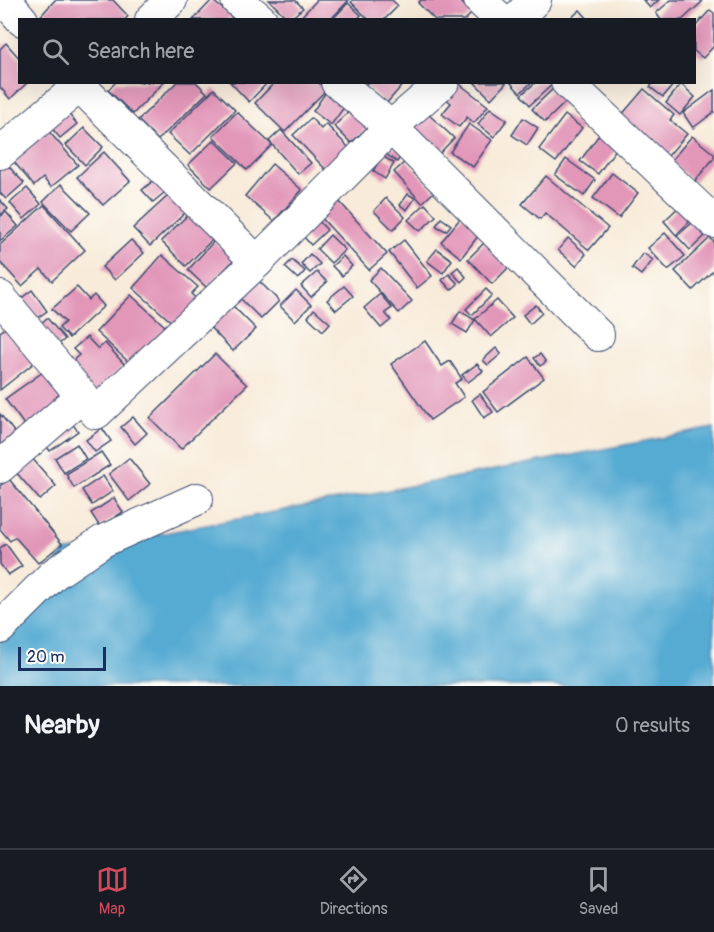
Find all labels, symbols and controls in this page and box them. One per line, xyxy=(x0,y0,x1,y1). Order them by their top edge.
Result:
search box xyxy=(18,18,696,84)
icon: search xyxy=(39,35,72,68)
text: Search here xyxy=(87,37,194,65)
scale bar xyxy=(18,644,106,672)
text: 20 m xyxy=(27,647,65,667)
text: Nearby xyxy=(24,709,100,741)
text: 0 results xyxy=(615,713,690,738)
tab: Map xyxy=(96,863,129,919)
tab: Directions xyxy=(320,863,388,919)
tab: Saved xyxy=(579,863,618,919)

